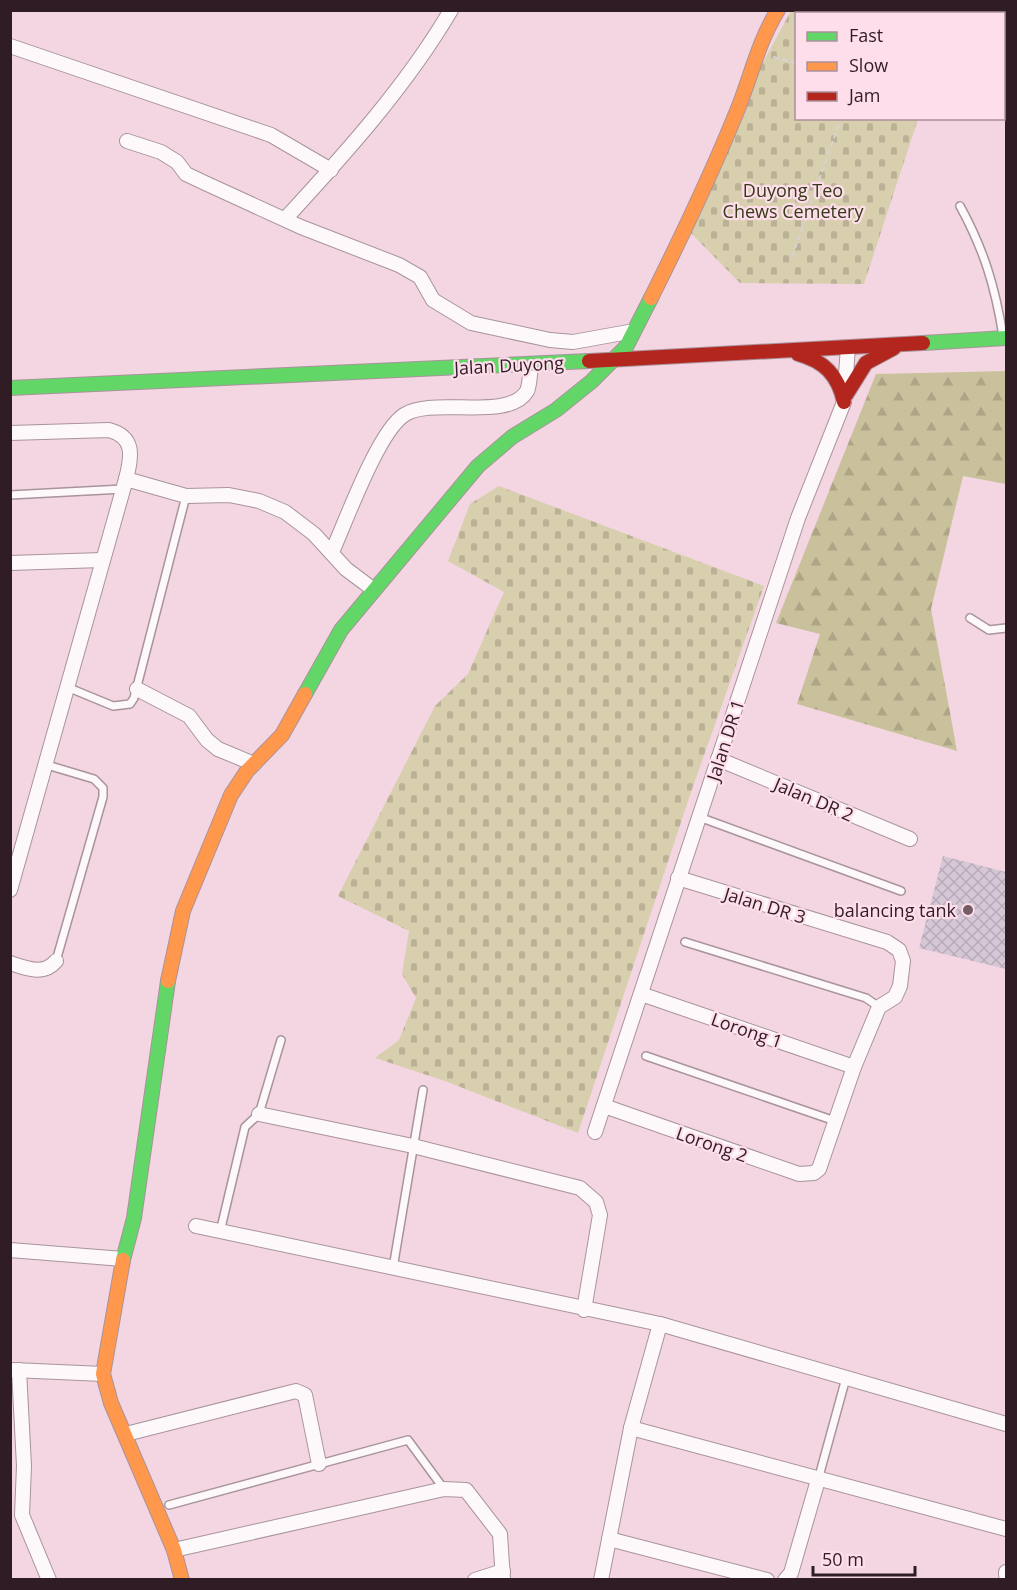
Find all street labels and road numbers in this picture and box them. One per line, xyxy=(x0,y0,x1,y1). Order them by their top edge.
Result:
street label: Jalan Duyong xyxy=(452,350,565,380)
street label: Jalan DR 1 xyxy=(700,696,749,786)
street label: Jalan DR 2 xyxy=(769,771,857,827)
street label: Jalan DR 3 xyxy=(719,881,809,929)
street label: Lorong 1 xyxy=(708,1007,786,1053)
street label: Lorong 2 xyxy=(673,1121,751,1167)

